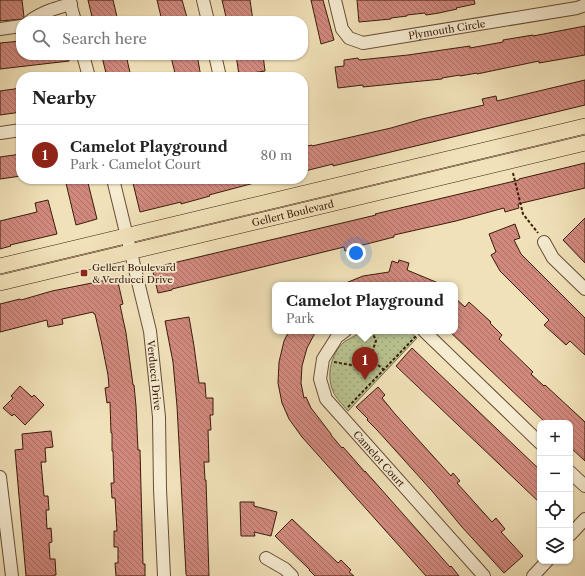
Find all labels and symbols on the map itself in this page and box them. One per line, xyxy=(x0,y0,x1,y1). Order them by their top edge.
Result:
street label: Plymouth Circle xyxy=(407,17,487,42)
street label: Gellert Boulevard xyxy=(250,197,335,229)
your location xyxy=(346,243,366,263)
place label: Gellert Boulevard & Verducci Drive xyxy=(92,261,176,286)
marker: Gellert Boulevard & Verducci Drive xyxy=(79,268,89,278)
street label: Verducci Drive xyxy=(144,339,165,411)
pin: 1 xyxy=(352,347,378,380)
street label: Camelot Court xyxy=(351,428,408,490)

